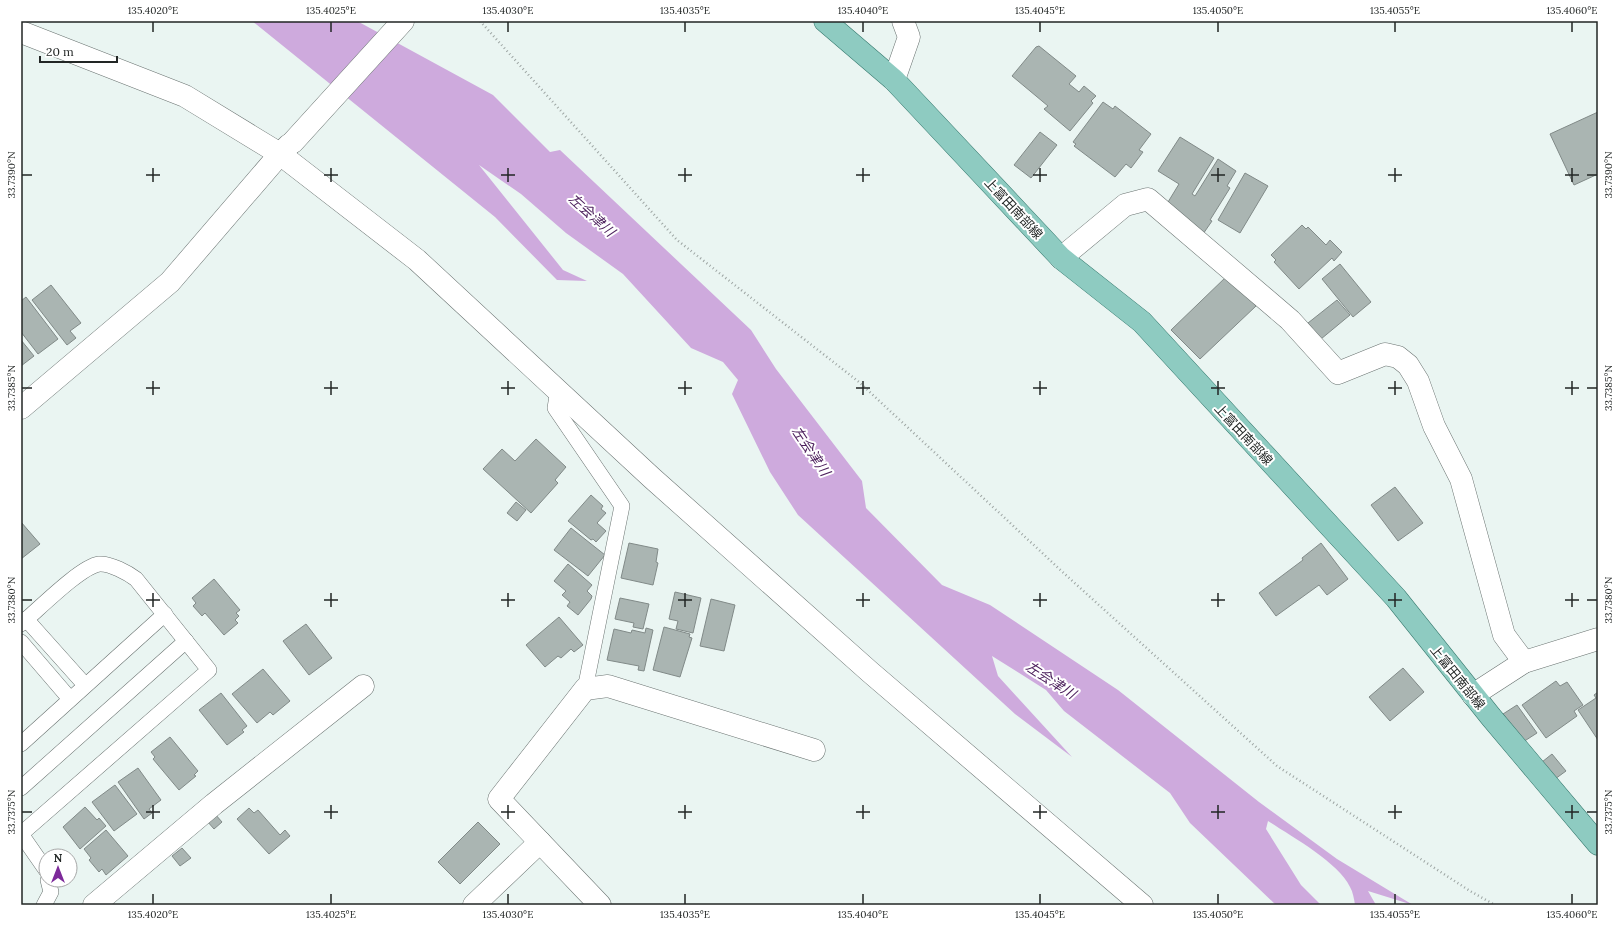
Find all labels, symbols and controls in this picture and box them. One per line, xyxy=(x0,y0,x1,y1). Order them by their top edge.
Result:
text: 135.4020°E xyxy=(128,4,178,17)
text: 135.4025°E xyxy=(306,4,356,17)
text: 135.4030°E xyxy=(483,4,533,17)
text: 135.4035°E xyxy=(660,4,710,17)
text: 135.4040°E xyxy=(838,4,888,17)
text: 135.4045°E xyxy=(1015,4,1065,17)
text: 135.4050°E xyxy=(1193,4,1243,17)
text: 135.4055°E xyxy=(1370,4,1420,17)
text: 135.4060°E xyxy=(1546,4,1598,17)
scale bar xyxy=(40,38,117,64)
text: 20 m xyxy=(46,44,74,59)
text: 33.7390°N xyxy=(5,151,18,199)
text: 33.7390°N xyxy=(1602,151,1615,199)
street label: 上富田南部線 xyxy=(981,174,1046,243)
water label: 左会津川 xyxy=(565,190,620,242)
text: 33.7385°N xyxy=(5,365,18,411)
text: 33.7385°N xyxy=(1602,365,1615,411)
street label: 上富田南部線 xyxy=(1211,400,1276,469)
water label: 左会津川 xyxy=(788,423,835,481)
text: 33.7380°N xyxy=(5,576,18,623)
text: 33.7380°N xyxy=(1602,576,1615,623)
street label: 上富田南部線 xyxy=(1426,642,1489,713)
water label: 左会津川 xyxy=(1023,657,1081,704)
text: 33.7375°N xyxy=(5,789,18,834)
text: 33.7375°N xyxy=(1602,789,1615,834)
north arrow xyxy=(38,848,78,888)
text: N xyxy=(54,851,63,865)
text: 135.4020°E xyxy=(128,908,178,921)
text: 135.4025°E xyxy=(306,908,356,921)
text: 135.4030°E xyxy=(483,908,533,921)
text: 135.4035°E xyxy=(660,908,710,921)
text: 135.4040°E xyxy=(838,908,888,921)
text: 135.4045°E xyxy=(1015,908,1065,921)
text: 135.4050°E xyxy=(1193,908,1243,921)
text: 135.4055°E xyxy=(1370,908,1420,921)
text: 135.4060°E xyxy=(1546,908,1598,921)

